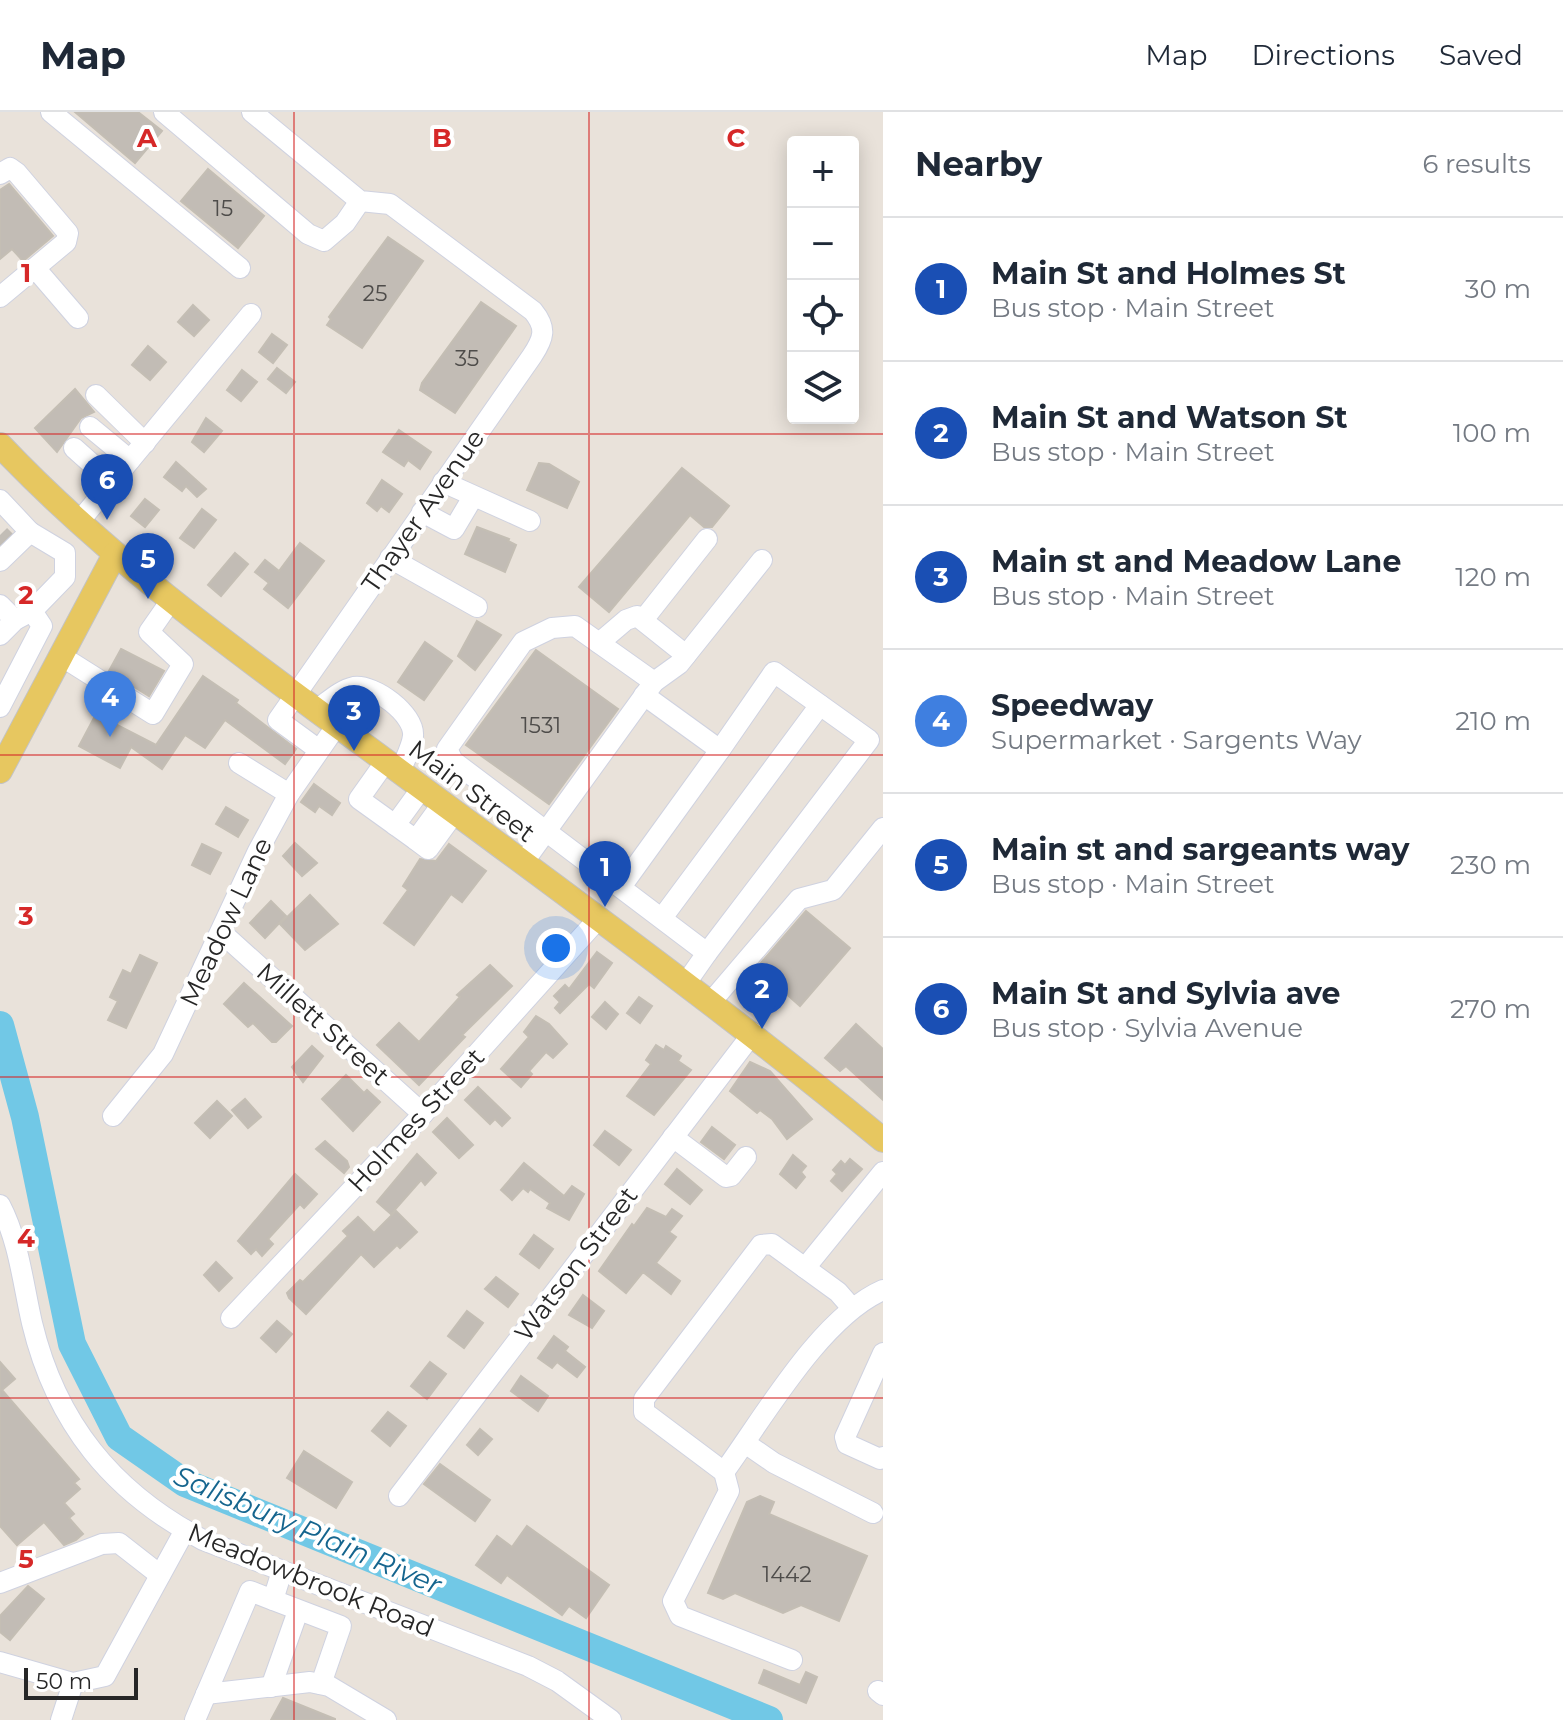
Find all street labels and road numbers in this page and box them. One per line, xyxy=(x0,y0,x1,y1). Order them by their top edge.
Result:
street label: Thayer Avenue xyxy=(355,423,491,599)
street label: Main Street xyxy=(402,733,542,849)
street label: Meadow Lane xyxy=(173,832,279,1012)
street label: Millett Street xyxy=(250,956,396,1092)
street label: Holmes Street xyxy=(341,1041,491,1199)
street label: Watson Street xyxy=(507,1180,645,1348)
street label: Meadowbrook Road xyxy=(183,1516,439,1644)

